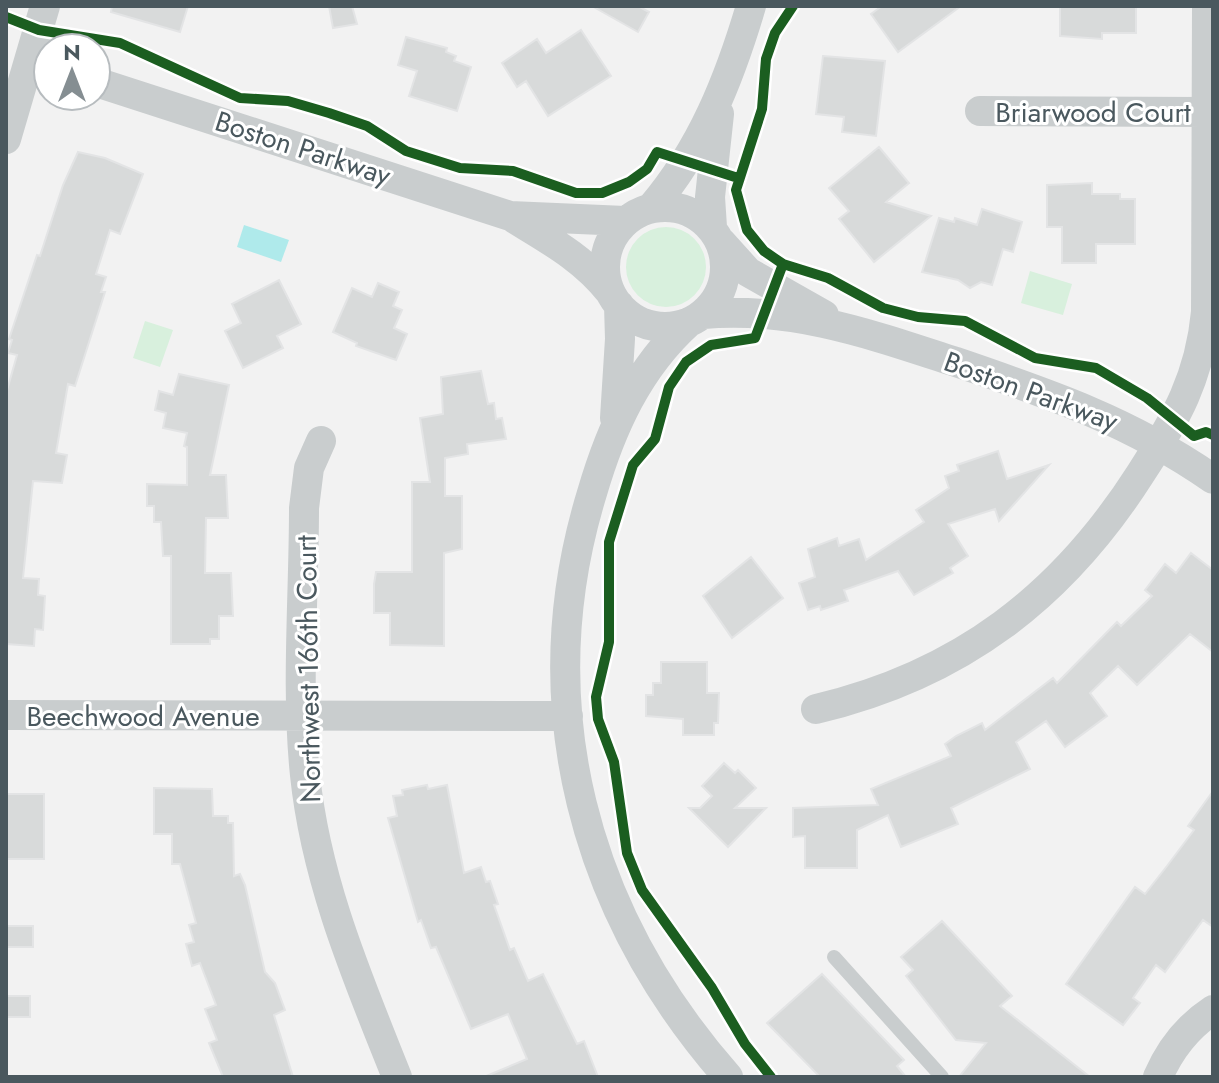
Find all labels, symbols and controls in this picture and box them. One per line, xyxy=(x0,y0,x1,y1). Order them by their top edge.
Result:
north arrow xyxy=(32,32,112,112)
text: N xyxy=(63,36,81,68)
street label: Briarwood Court xyxy=(995,92,1191,133)
street label: Boston Parkway xyxy=(210,101,397,196)
street label: Boston Parkway xyxy=(938,341,1124,442)
street label: Northwest 166th Court xyxy=(286,535,331,803)
street label: Beechwood Avenue xyxy=(26,696,260,737)

